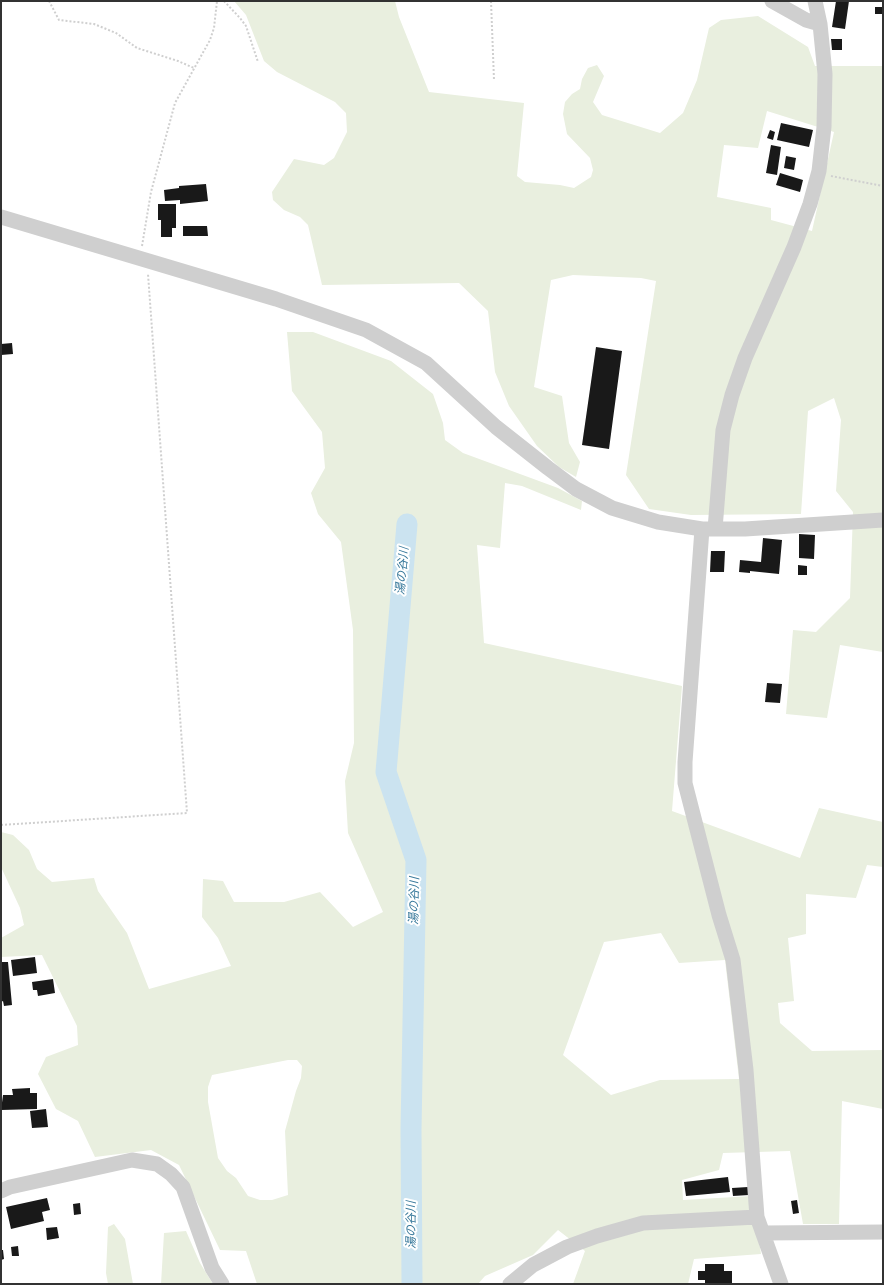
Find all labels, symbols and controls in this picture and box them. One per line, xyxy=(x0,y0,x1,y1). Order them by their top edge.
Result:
water label: 湯の谷川 xyxy=(394,546,412,596)
water label: 湯の谷川 xyxy=(407,877,423,925)
water label: 湯の谷川 xyxy=(405,1201,419,1249)

